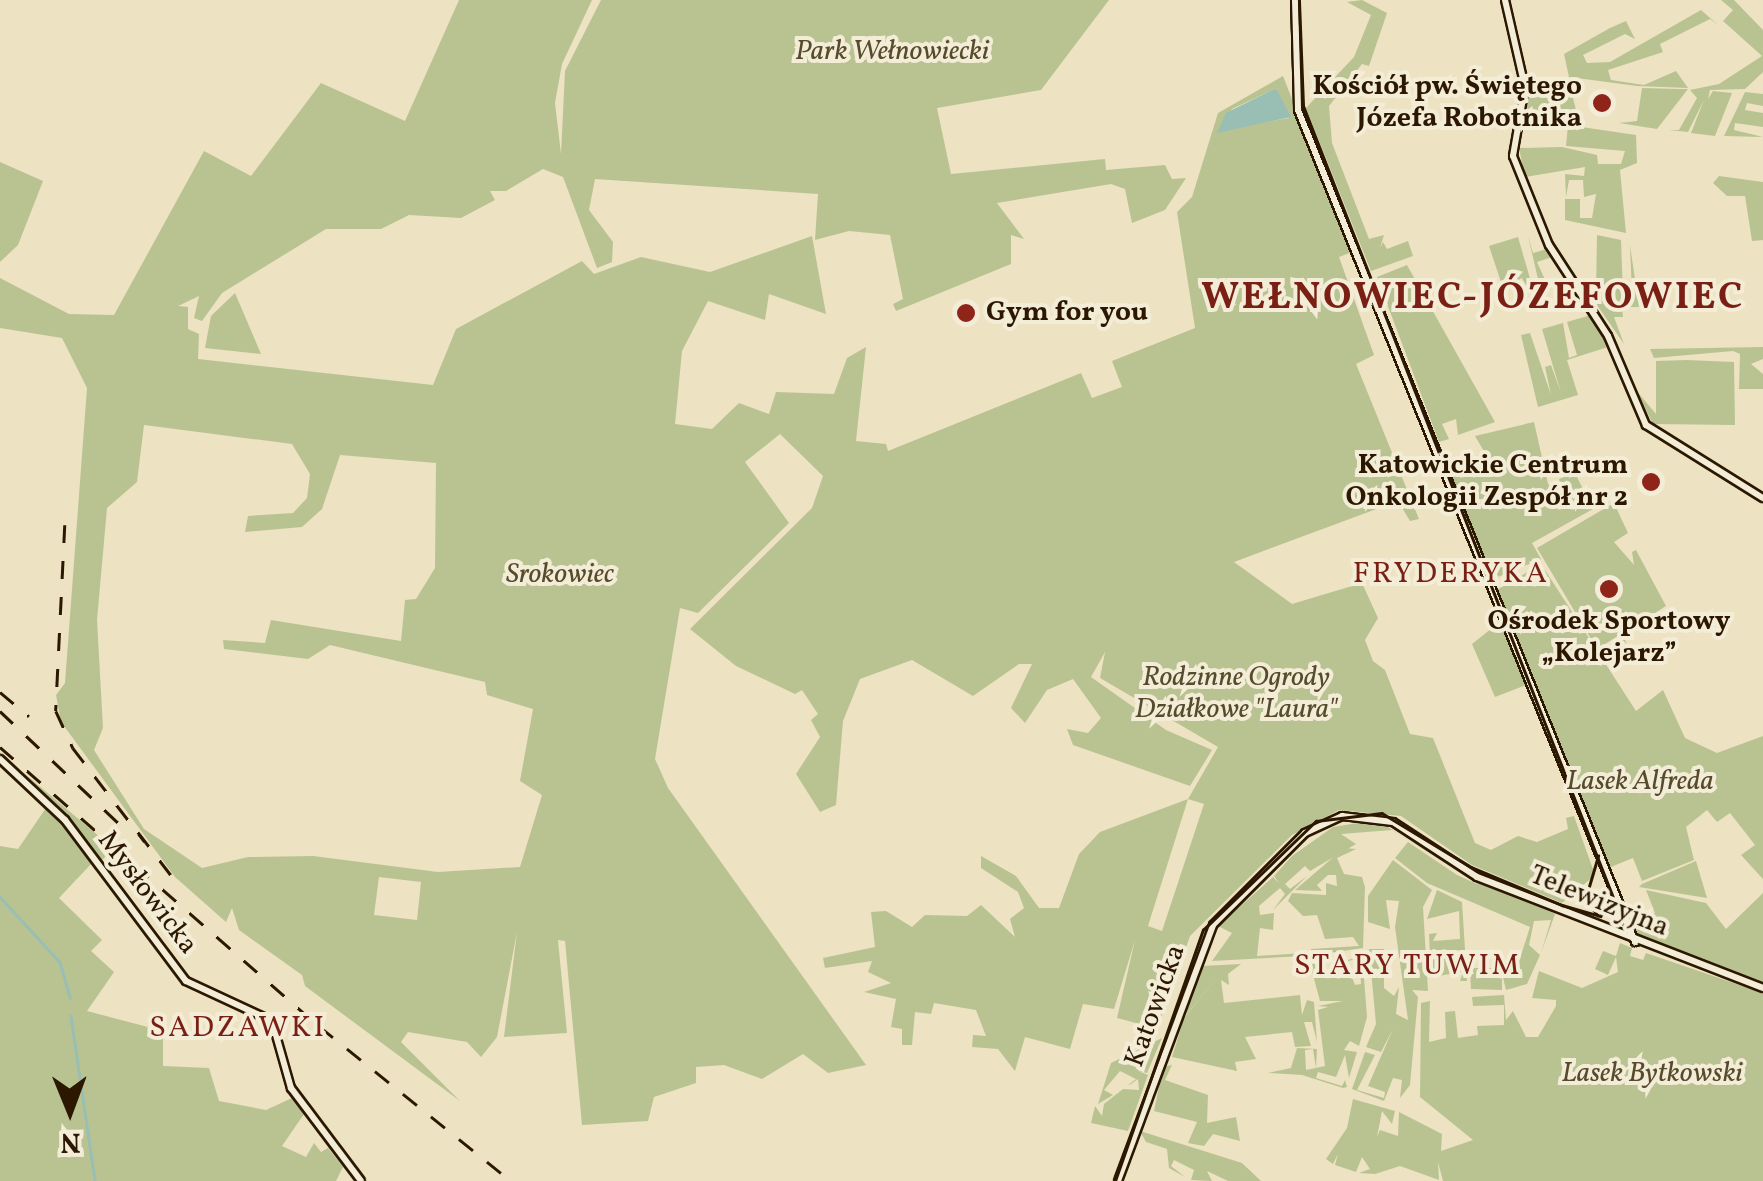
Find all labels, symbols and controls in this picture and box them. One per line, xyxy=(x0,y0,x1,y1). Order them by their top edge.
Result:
park label: Park Wełnowiecki xyxy=(795,35,989,69)
place label: Kościół pw. Świętego Józefa Robotnika xyxy=(1312,70,1582,136)
marker: Kościół pw. Świętego Józefa Robotnika xyxy=(1591,92,1613,114)
district label: WEŁNOWIEC-JÓZEFOWIEC xyxy=(1201,276,1745,322)
place label: Gym for you xyxy=(986,296,1149,330)
marker: Gym for you xyxy=(955,302,977,324)
place label: Katowickie Centrum Onkologii Zespół nr 2 xyxy=(1345,449,1628,515)
marker: Katowickie Centrum Onkologii Zespół nr 2 xyxy=(1638,469,1664,495)
district label: FRYDERYKA xyxy=(1353,556,1549,592)
park label: Srokowiec xyxy=(506,558,614,592)
marker: Ośrodek Sportowy „Kolejarz” xyxy=(1598,578,1620,600)
place label: Ośrodek Sportowy „Kolejarz” xyxy=(1488,605,1730,671)
park label: Rodzinne Ogrody Działkowe "Laura" xyxy=(1135,661,1337,727)
park label: Lasek Alfreda xyxy=(1566,765,1714,799)
street label: Mysłowicka xyxy=(90,825,204,961)
street label: Telewizyjna xyxy=(1525,859,1673,945)
street label: Katowicka xyxy=(1118,940,1194,1072)
district label: STARY TUWIM xyxy=(1293,948,1523,984)
district label: SADZAWKI xyxy=(149,1010,327,1046)
park label: Lasek Bytkowski xyxy=(1561,1057,1743,1091)
north arrow xyxy=(20,1061,120,1161)
text: N xyxy=(60,1122,81,1161)

